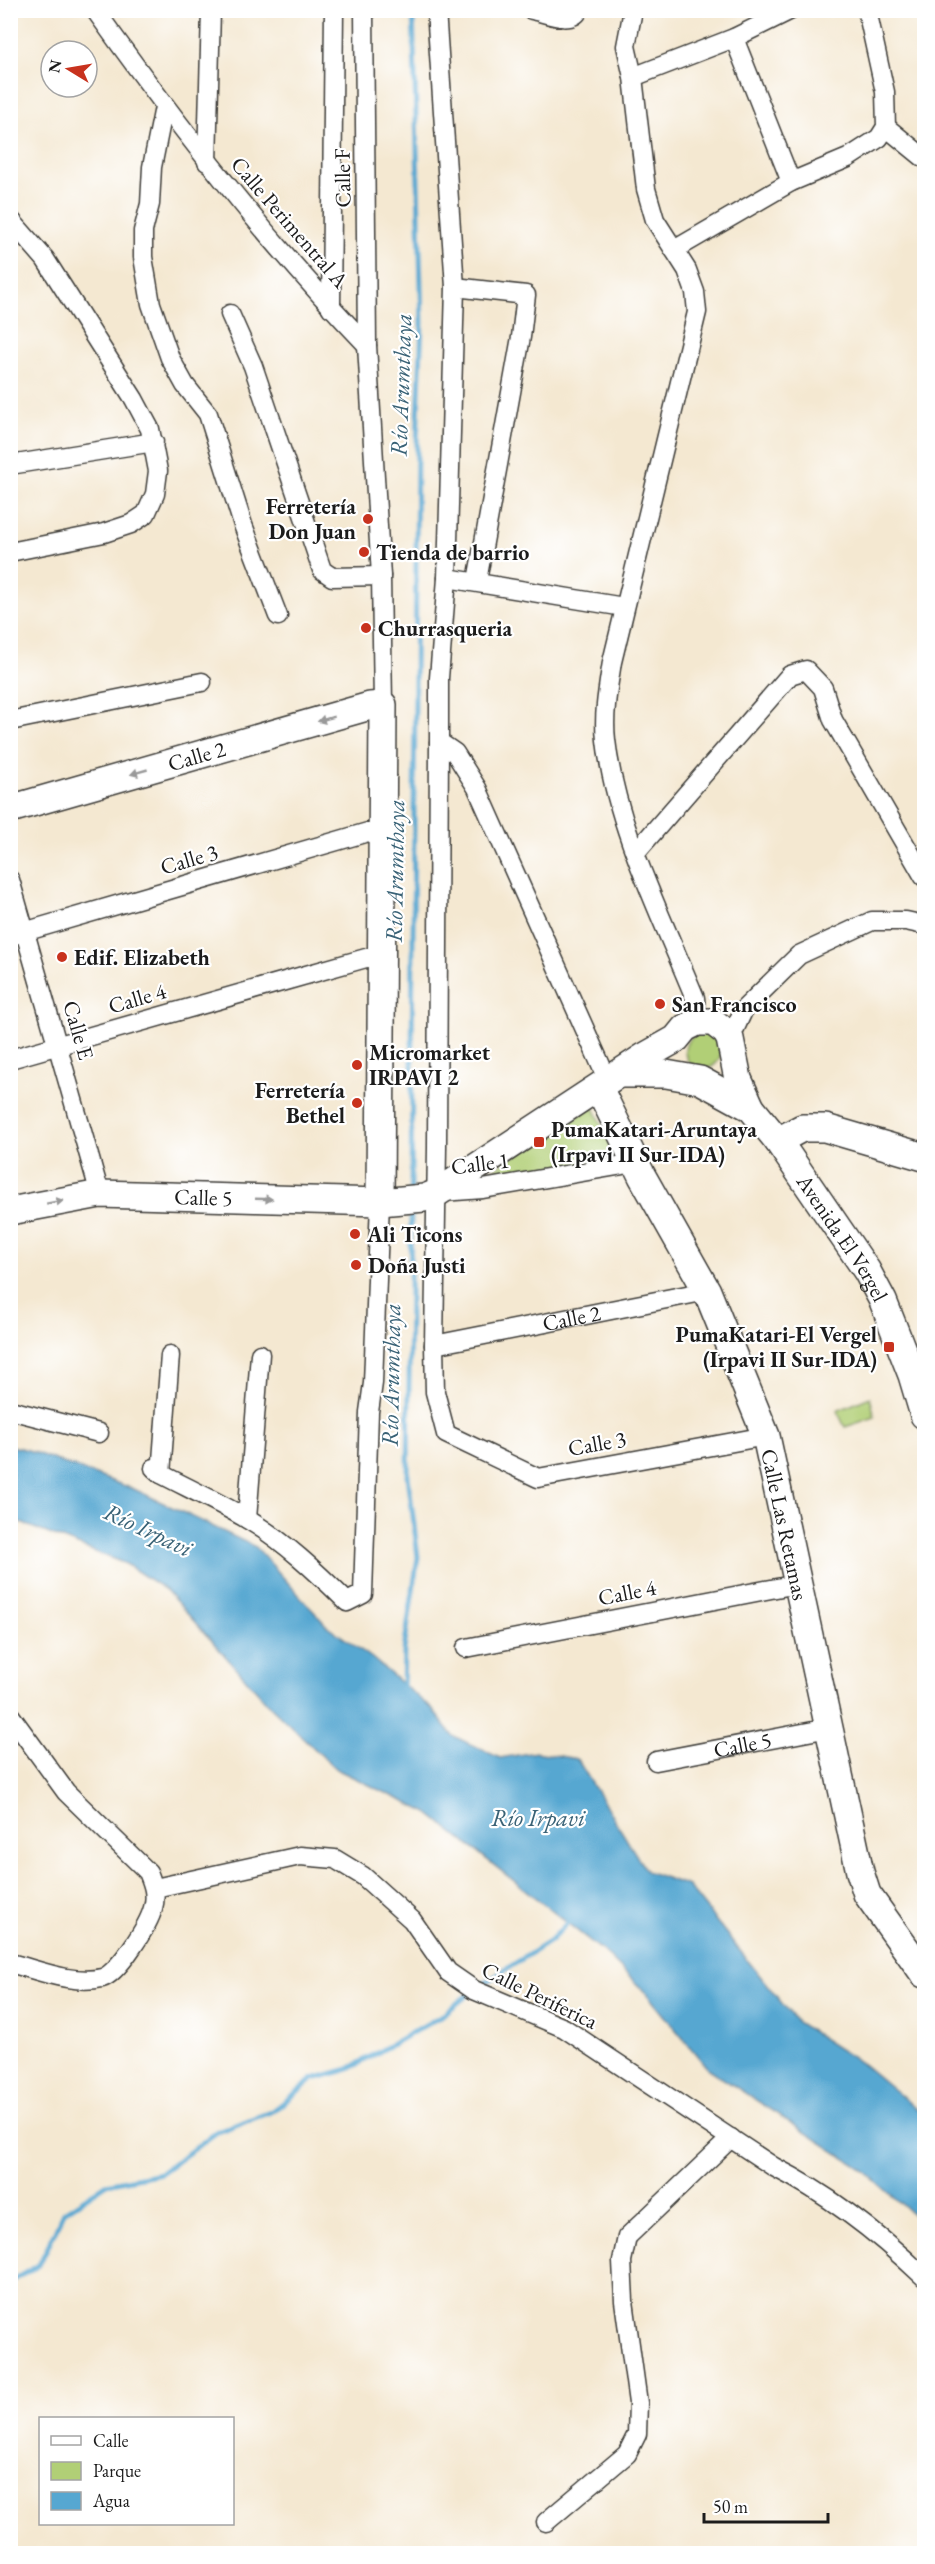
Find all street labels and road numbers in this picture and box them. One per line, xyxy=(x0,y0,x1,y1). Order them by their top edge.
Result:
street label: Calle F xyxy=(327,148,358,208)
street label: Calle Perimentral A xyxy=(224,150,355,295)
street label: Calle 2 xyxy=(165,734,229,778)
street label: Calle 3 xyxy=(157,837,221,881)
street label: Calle 4 xyxy=(105,976,170,1020)
street label: Calle E xyxy=(56,997,101,1063)
street label: Calle 1 xyxy=(449,1146,511,1181)
street label: Avenida El Vergel xyxy=(789,1168,895,1307)
street label: Calle 5 xyxy=(174,1182,233,1213)
street label: Calle 2 xyxy=(540,1298,603,1338)
street label: Calle 3 xyxy=(566,1424,628,1463)
street label: Calle Las Retamas xyxy=(754,1446,815,1603)
street label: Calle 4 xyxy=(596,1573,659,1612)
street label: Calle 5 xyxy=(711,1725,774,1765)
street label: Calle Periferica xyxy=(477,1955,603,2036)

